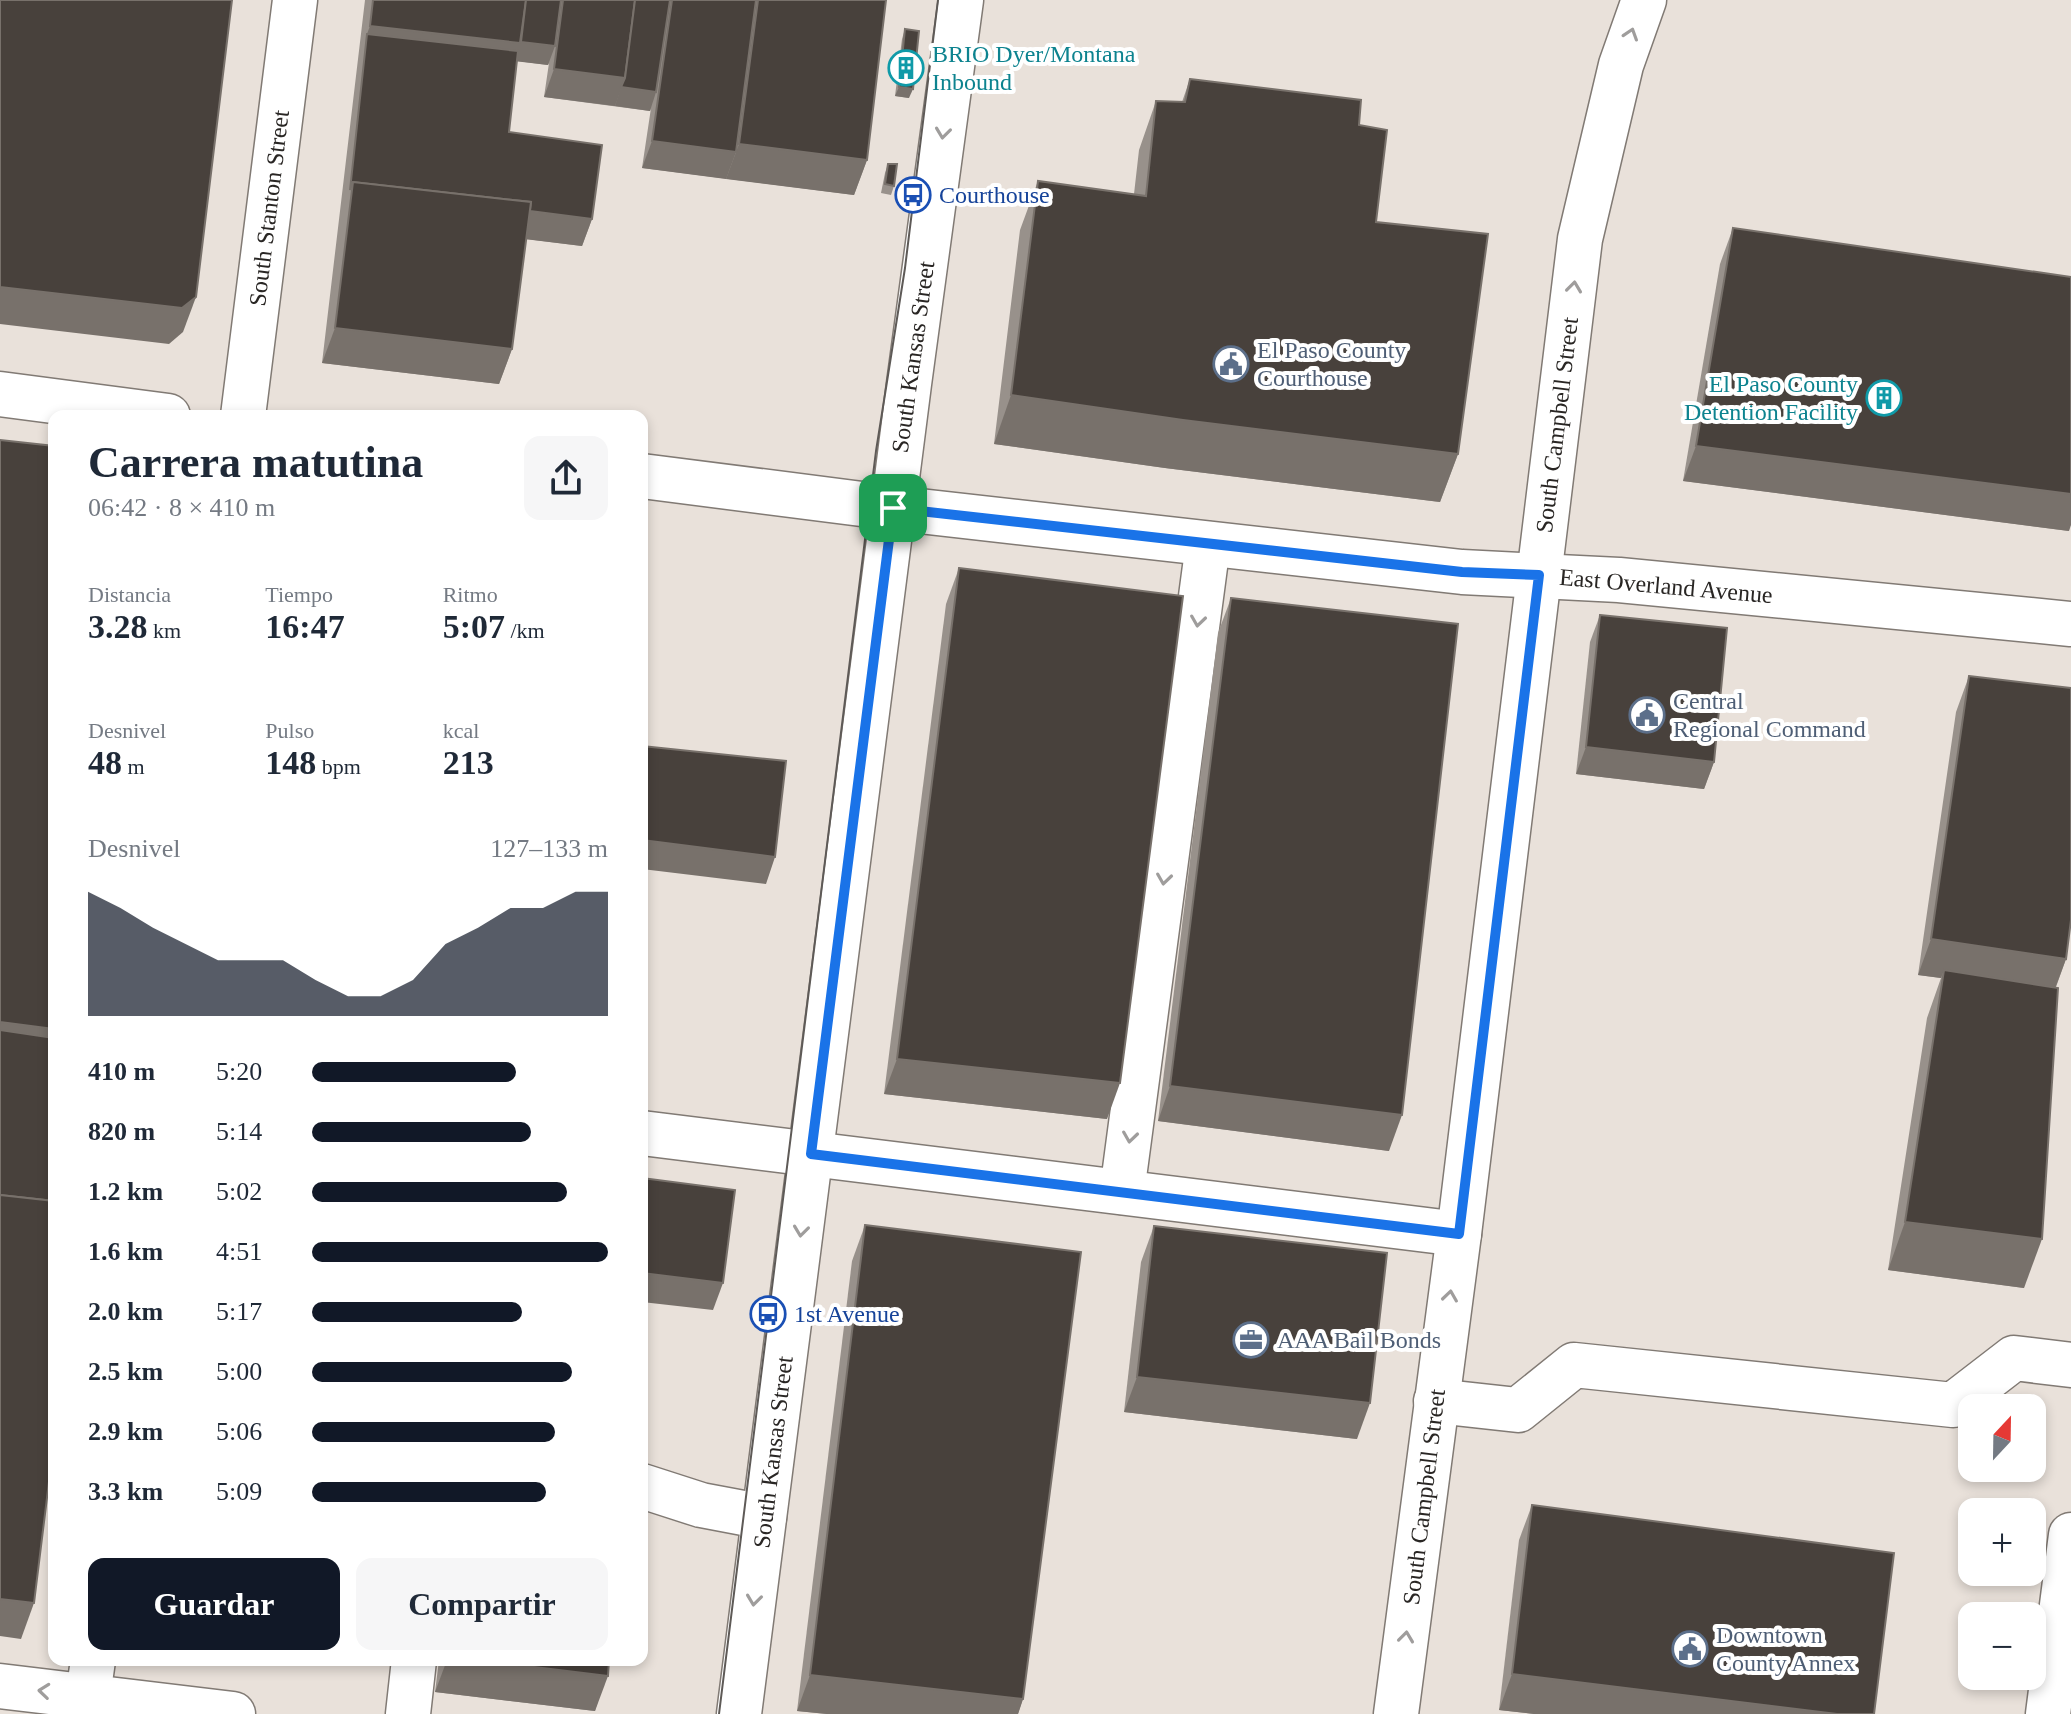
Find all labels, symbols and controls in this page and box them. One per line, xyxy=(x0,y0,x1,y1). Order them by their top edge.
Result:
one-way arrow xyxy=(1622,28,1638,42)
place label: BRIO Dyer/Montana Inbound xyxy=(932,41,1136,95)
building icon: BRIO Dyer/Montana Inbound xyxy=(887,49,925,87)
street label: South Stanton Street xyxy=(244,108,294,308)
one-way arrow xyxy=(935,127,952,140)
bus stop icon: Courthouse xyxy=(894,176,932,214)
place label: Courthouse xyxy=(939,182,1050,208)
street label: South Kansas Street xyxy=(887,259,939,455)
one-way arrow xyxy=(1565,280,1582,294)
street label: South Campbell Street xyxy=(1531,315,1583,534)
place label: El Paso County Courthouse xyxy=(1257,337,1406,391)
public building icon: El Paso County Courthouse xyxy=(1212,345,1250,383)
place label: El Paso County Detention Facility xyxy=(1684,371,1858,425)
building icon: El Paso County Detention Facility xyxy=(1865,379,1903,417)
button: share xyxy=(524,436,608,520)
text: Carrera matutina xyxy=(88,438,423,487)
pin xyxy=(859,474,927,542)
icon: arrive xyxy=(871,486,915,530)
text: 06:42 · 8 × 410 m xyxy=(88,493,275,522)
street label: East Overland Avenue xyxy=(1558,564,1774,608)
text: Distancia xyxy=(88,582,171,607)
text: Tiempo xyxy=(265,582,333,607)
text: Ritmo xyxy=(443,582,498,607)
text: 3.28 xyxy=(88,608,148,645)
text: 16:47 xyxy=(265,608,345,645)
text: 5:07 xyxy=(443,608,505,645)
one-way arrow xyxy=(1190,614,1207,628)
text: km xyxy=(148,618,181,643)
text: /km xyxy=(505,618,545,643)
place label: Central Regional Command xyxy=(1673,688,1866,742)
public building icon: Central Regional Command xyxy=(1628,696,1666,734)
text: Desnivel xyxy=(88,718,166,743)
text: Pulso xyxy=(265,718,314,743)
text: kcal xyxy=(443,718,479,743)
text: 48 xyxy=(88,744,122,781)
text: 148 xyxy=(265,744,316,781)
text: 213 xyxy=(443,744,494,781)
text: m xyxy=(122,754,145,779)
text: bpm xyxy=(316,754,361,779)
text: Desnivel xyxy=(88,834,180,863)
text: 127–133 m xyxy=(490,834,608,863)
one-way arrow xyxy=(1156,872,1173,886)
text: 410 m xyxy=(88,1057,155,1086)
text: 5:20 xyxy=(216,1057,262,1086)
text: 820 m xyxy=(88,1117,155,1146)
text: 5:14 xyxy=(216,1117,262,1146)
one-way arrow xyxy=(1121,1130,1138,1143)
text: 1.2 km xyxy=(88,1177,163,1206)
text: 5:02 xyxy=(216,1177,262,1206)
one-way arrow xyxy=(793,1225,810,1238)
text: 1.6 km xyxy=(88,1237,163,1266)
text: 4:51 xyxy=(216,1237,262,1266)
one-way arrow xyxy=(1441,1289,1458,1302)
bus stop icon: 1st Avenue xyxy=(749,1295,787,1333)
text: 2.0 km xyxy=(88,1297,163,1326)
text: 5:17 xyxy=(216,1297,262,1326)
place label: 1st Avenue xyxy=(794,1301,900,1327)
office icon: AAA Bail Bonds xyxy=(1232,1321,1270,1359)
place label: AAA Bail Bonds xyxy=(1277,1327,1441,1353)
street label: South Kansas Street xyxy=(748,1354,798,1550)
text: 2.5 km xyxy=(88,1357,163,1386)
text: 5:00 xyxy=(216,1357,262,1386)
street label: South Campbell Street xyxy=(1398,1387,1450,1606)
north arrow xyxy=(1958,1394,2046,1482)
map controls xyxy=(1958,1394,2046,1690)
text: 2.9 km xyxy=(88,1417,163,1446)
text: 5:06 xyxy=(216,1417,262,1446)
text: 3.3 km xyxy=(88,1477,163,1506)
text: 5:09 xyxy=(216,1477,262,1506)
button: + xyxy=(1958,1498,2046,1586)
button: Guardar xyxy=(88,1558,340,1650)
button: Compartir xyxy=(356,1558,608,1650)
one-way arrow xyxy=(745,1594,762,1607)
button: − xyxy=(1958,1602,2046,1690)
place label: Downtown County Annex xyxy=(1716,1622,1855,1676)
one-way arrow xyxy=(1397,1630,1414,1643)
public building icon: Downtown County Annex xyxy=(1671,1630,1709,1668)
one-way arrow xyxy=(37,1682,50,1699)

